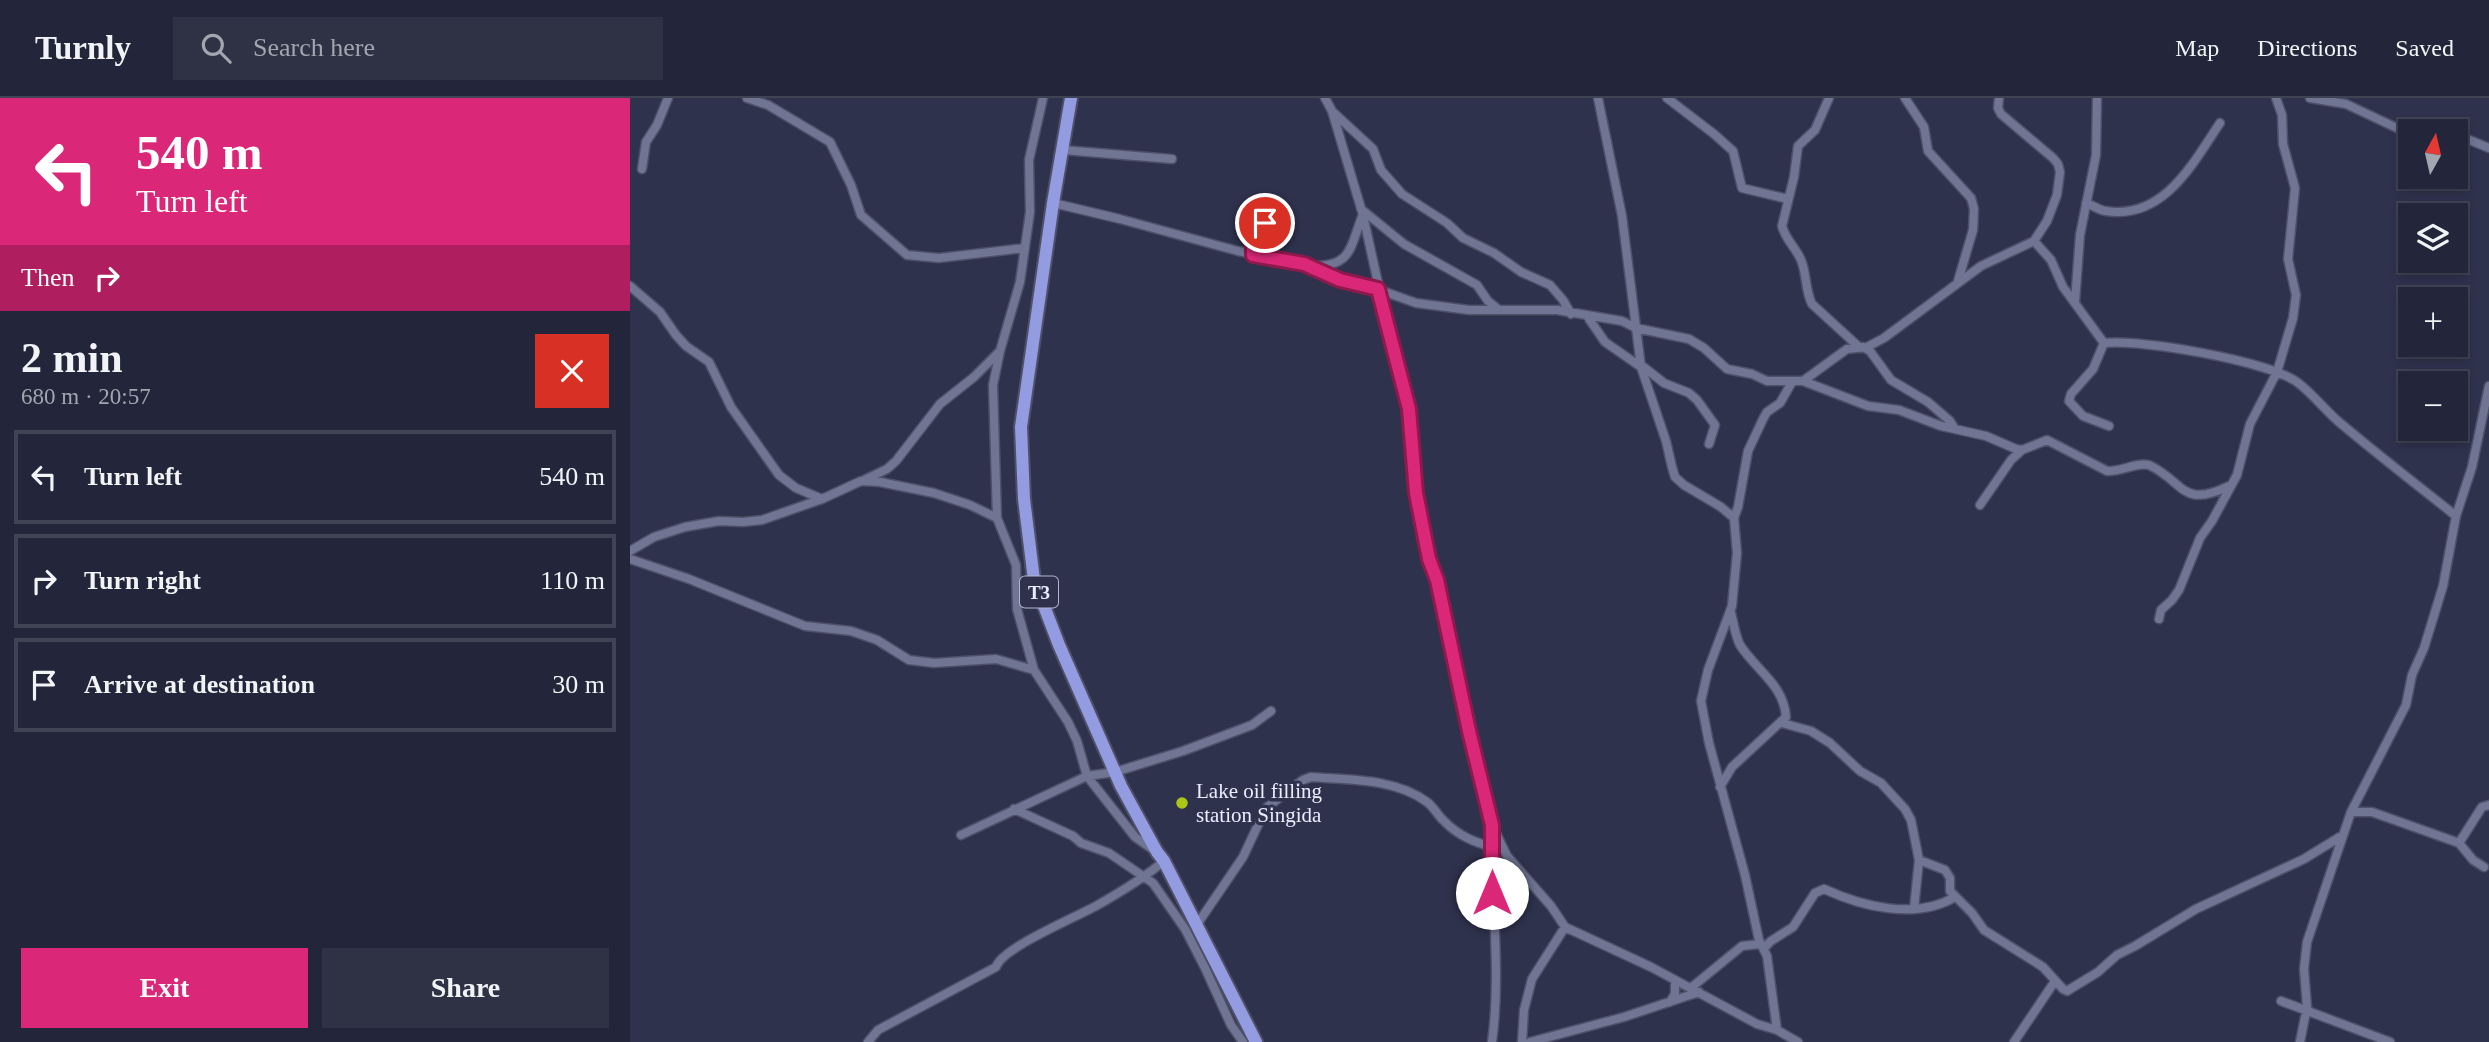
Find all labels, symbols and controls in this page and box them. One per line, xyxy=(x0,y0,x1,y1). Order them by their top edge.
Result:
search box xyxy=(173,17,663,80)
icon: search xyxy=(197,29,235,67)
text: Turnly xyxy=(35,30,131,66)
text: Search here xyxy=(253,33,375,62)
text: Map xyxy=(2175,35,2219,61)
text: Directions xyxy=(2257,35,2357,61)
text: Saved xyxy=(2395,35,2454,61)
north arrow xyxy=(2398,119,2468,189)
map controls xyxy=(2398,119,2468,441)
text: 540 m xyxy=(136,125,263,180)
icon: left xyxy=(21,126,112,217)
text: Turn left xyxy=(136,183,248,219)
pin xyxy=(1235,193,1295,253)
button: layers xyxy=(2398,203,2468,273)
icon: arrive xyxy=(1246,204,1284,242)
icon: right xyxy=(88,259,126,297)
text: Then xyxy=(21,263,74,292)
button: + xyxy=(2398,287,2468,357)
button: close xyxy=(535,334,609,408)
text: 2 min xyxy=(21,335,123,381)
button: − xyxy=(2398,371,2468,441)
text: 680 m · 20:57 xyxy=(21,384,151,409)
icon: left xyxy=(25,458,63,496)
text: Turn left xyxy=(84,462,182,491)
text: 540 m xyxy=(539,462,605,491)
icon: right xyxy=(25,562,63,600)
text: Turn right xyxy=(84,566,201,595)
text: 110 m xyxy=(540,566,605,595)
road number: T3 xyxy=(1020,576,1058,607)
icon: arrive xyxy=(25,666,63,704)
text: Arrive at destination xyxy=(84,670,315,699)
text: 30 m xyxy=(552,670,605,699)
place label: Lake oil filling station Singida xyxy=(1196,779,1322,827)
marker: Lake oil filling station Singida xyxy=(1174,795,1190,811)
position arrow xyxy=(1455,856,1529,930)
button: Exit xyxy=(21,948,308,1028)
button: Share xyxy=(322,948,609,1028)

